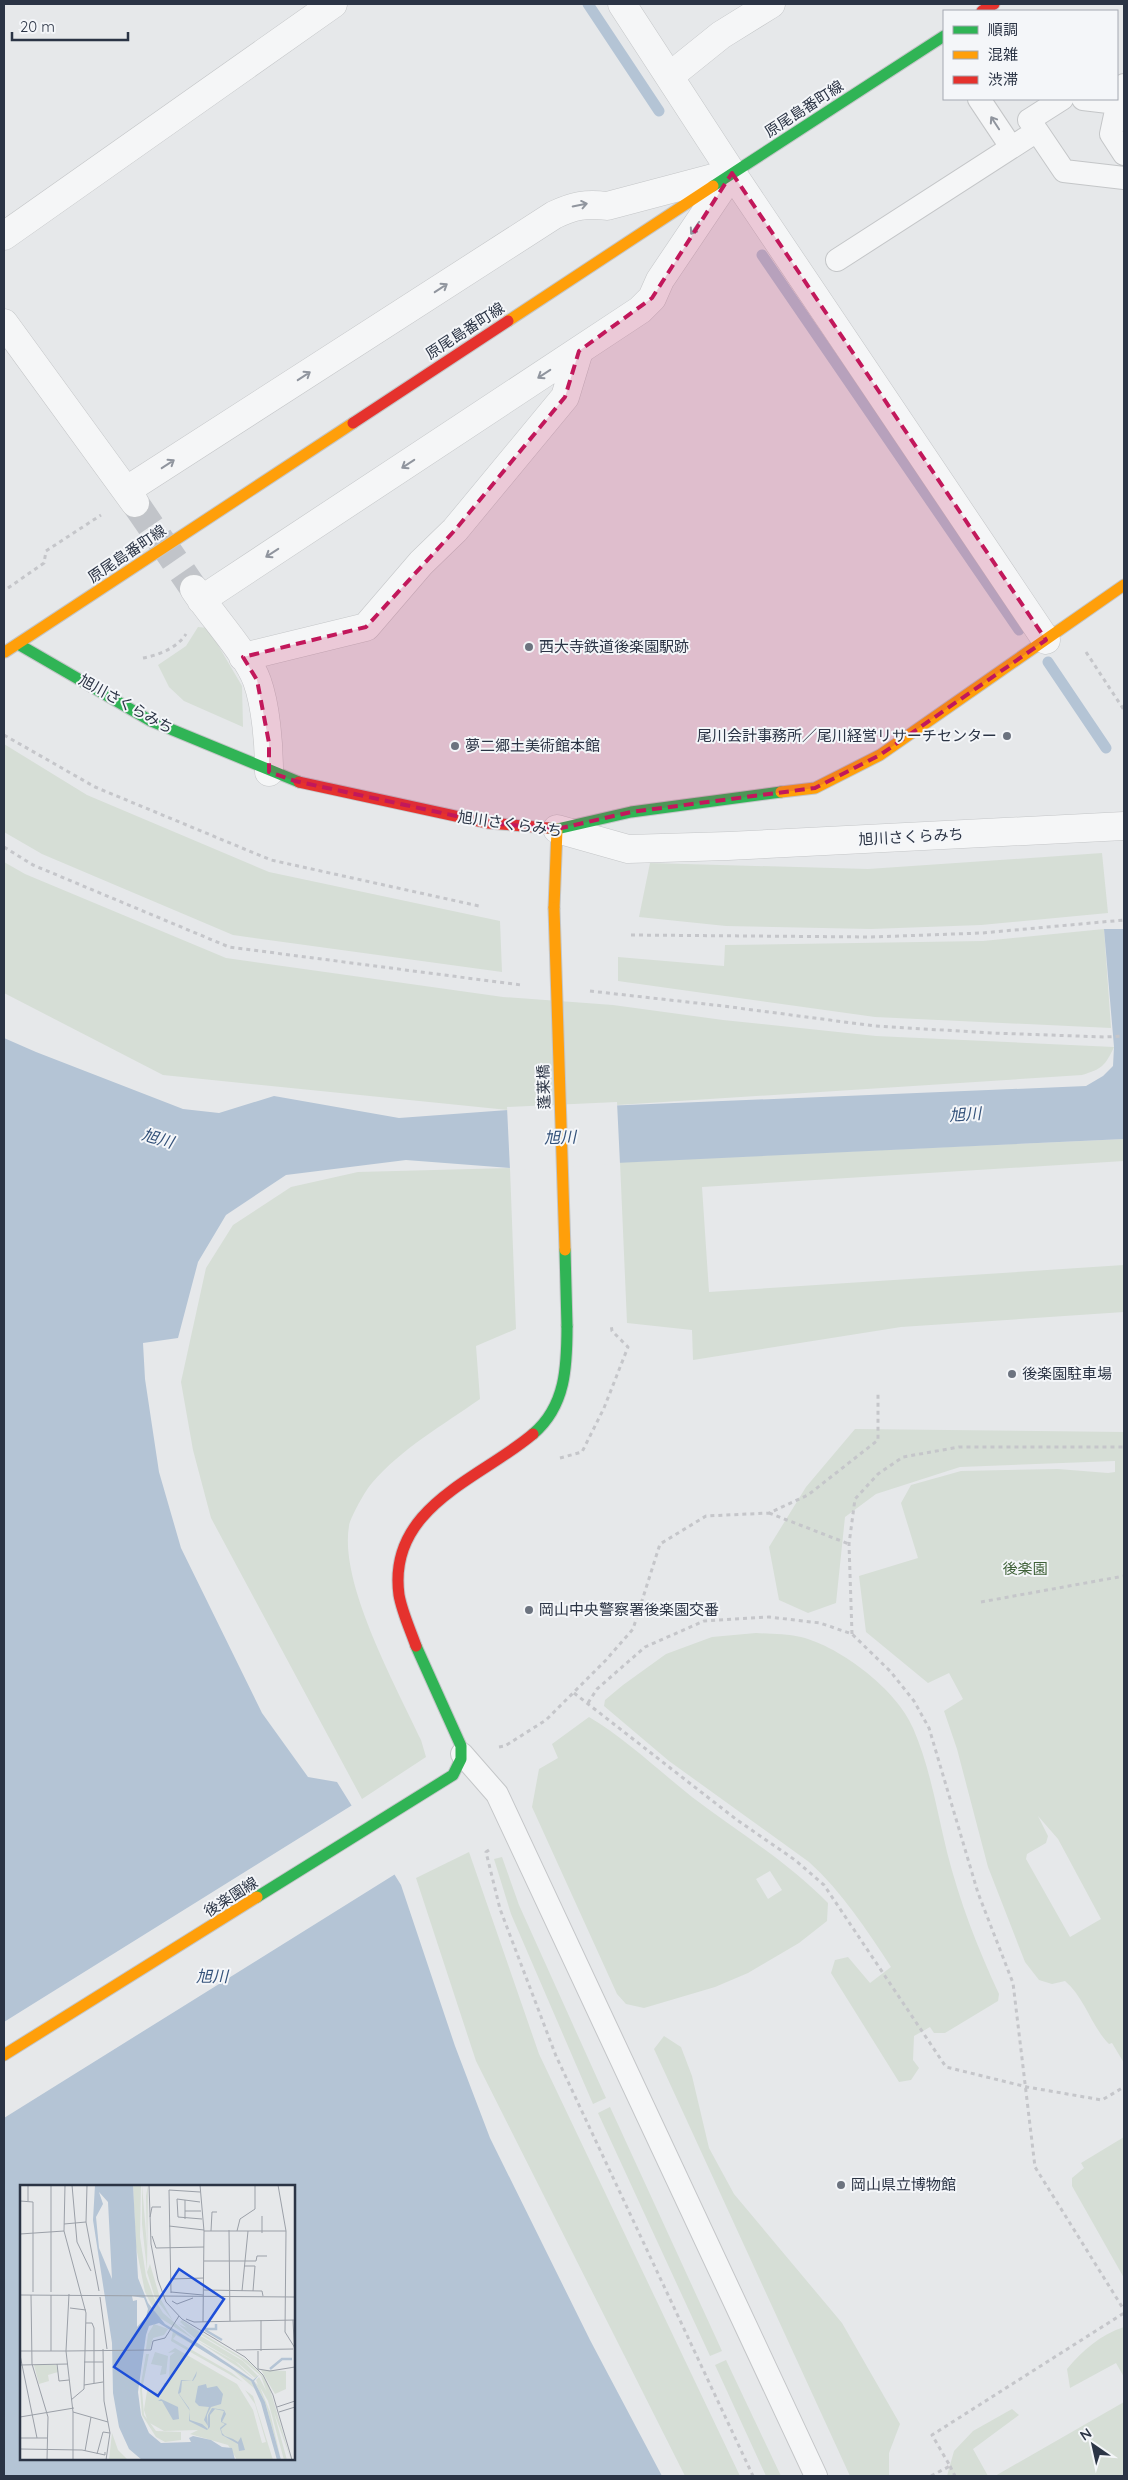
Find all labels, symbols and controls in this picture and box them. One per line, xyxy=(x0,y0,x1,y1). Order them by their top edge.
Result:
scale bar xyxy=(12,10,129,42)
legend xyxy=(943,10,1118,100)
text: 20 m xyxy=(20,17,55,36)
text: 順調 xyxy=(988,20,1018,39)
text: 混雑 xyxy=(988,45,1018,64)
text: 渋滞 xyxy=(988,70,1018,89)
street label: 原尾島番町線 xyxy=(761,76,847,141)
one-way arrow xyxy=(990,116,1000,130)
one-way arrow xyxy=(572,200,588,209)
one-way arrow xyxy=(690,221,700,235)
one-way arrow xyxy=(434,282,448,293)
street label: 原尾島番町線 xyxy=(422,298,508,363)
one-way arrow xyxy=(537,369,551,380)
one-way arrow xyxy=(297,370,311,380)
one-way arrow xyxy=(160,458,174,468)
one-way arrow xyxy=(401,459,415,469)
street label: 原尾島番町線 xyxy=(84,521,169,587)
one-way arrow xyxy=(266,548,280,558)
place label: 西大寺鉄道後楽園駅跡 xyxy=(539,637,689,656)
marker: 西大寺鉄道後楽園駅跡 xyxy=(523,641,535,653)
street label: 旭川さくらみち xyxy=(76,670,177,737)
place label: 尾川会計事務所／尾川経営リサーチセンター xyxy=(697,726,997,745)
marker: 尾川会計事務所／尾川経営リサーチセンター xyxy=(1001,730,1013,742)
place label: 夢二郷土美術館本館 xyxy=(465,736,600,755)
marker: 夢二郷土美術館本館 xyxy=(449,740,461,752)
street label: 旭川さくらみち xyxy=(457,807,563,840)
street label: 旭川さくらみち xyxy=(858,824,964,849)
street label: 蓬莱橋 xyxy=(533,1064,554,1110)
water label: 旭川 xyxy=(948,1103,984,1125)
water label: 旭川 xyxy=(140,1124,178,1153)
water label: 旭川 xyxy=(544,1126,578,1148)
place label: 後楽園駐車場 xyxy=(1022,1364,1112,1383)
marker: 後楽園駐車場 xyxy=(1006,1368,1018,1380)
park label: 後楽園 xyxy=(1002,1559,1048,1578)
place label: 岡山中央警察署後楽園交番 xyxy=(539,1600,719,1619)
marker: 岡山中央警察署後楽園交番 xyxy=(523,1604,535,1616)
street label: 後楽園線 xyxy=(200,1873,261,1921)
water label: 旭川 xyxy=(196,1966,230,1986)
place label: 岡山県立博物館 xyxy=(851,2175,956,2194)
marker: 岡山県立博物館 xyxy=(835,2179,847,2191)
inset map xyxy=(20,2185,295,2460)
north arrow xyxy=(1068,2420,1118,2470)
text: N xyxy=(1076,2424,1095,2445)

